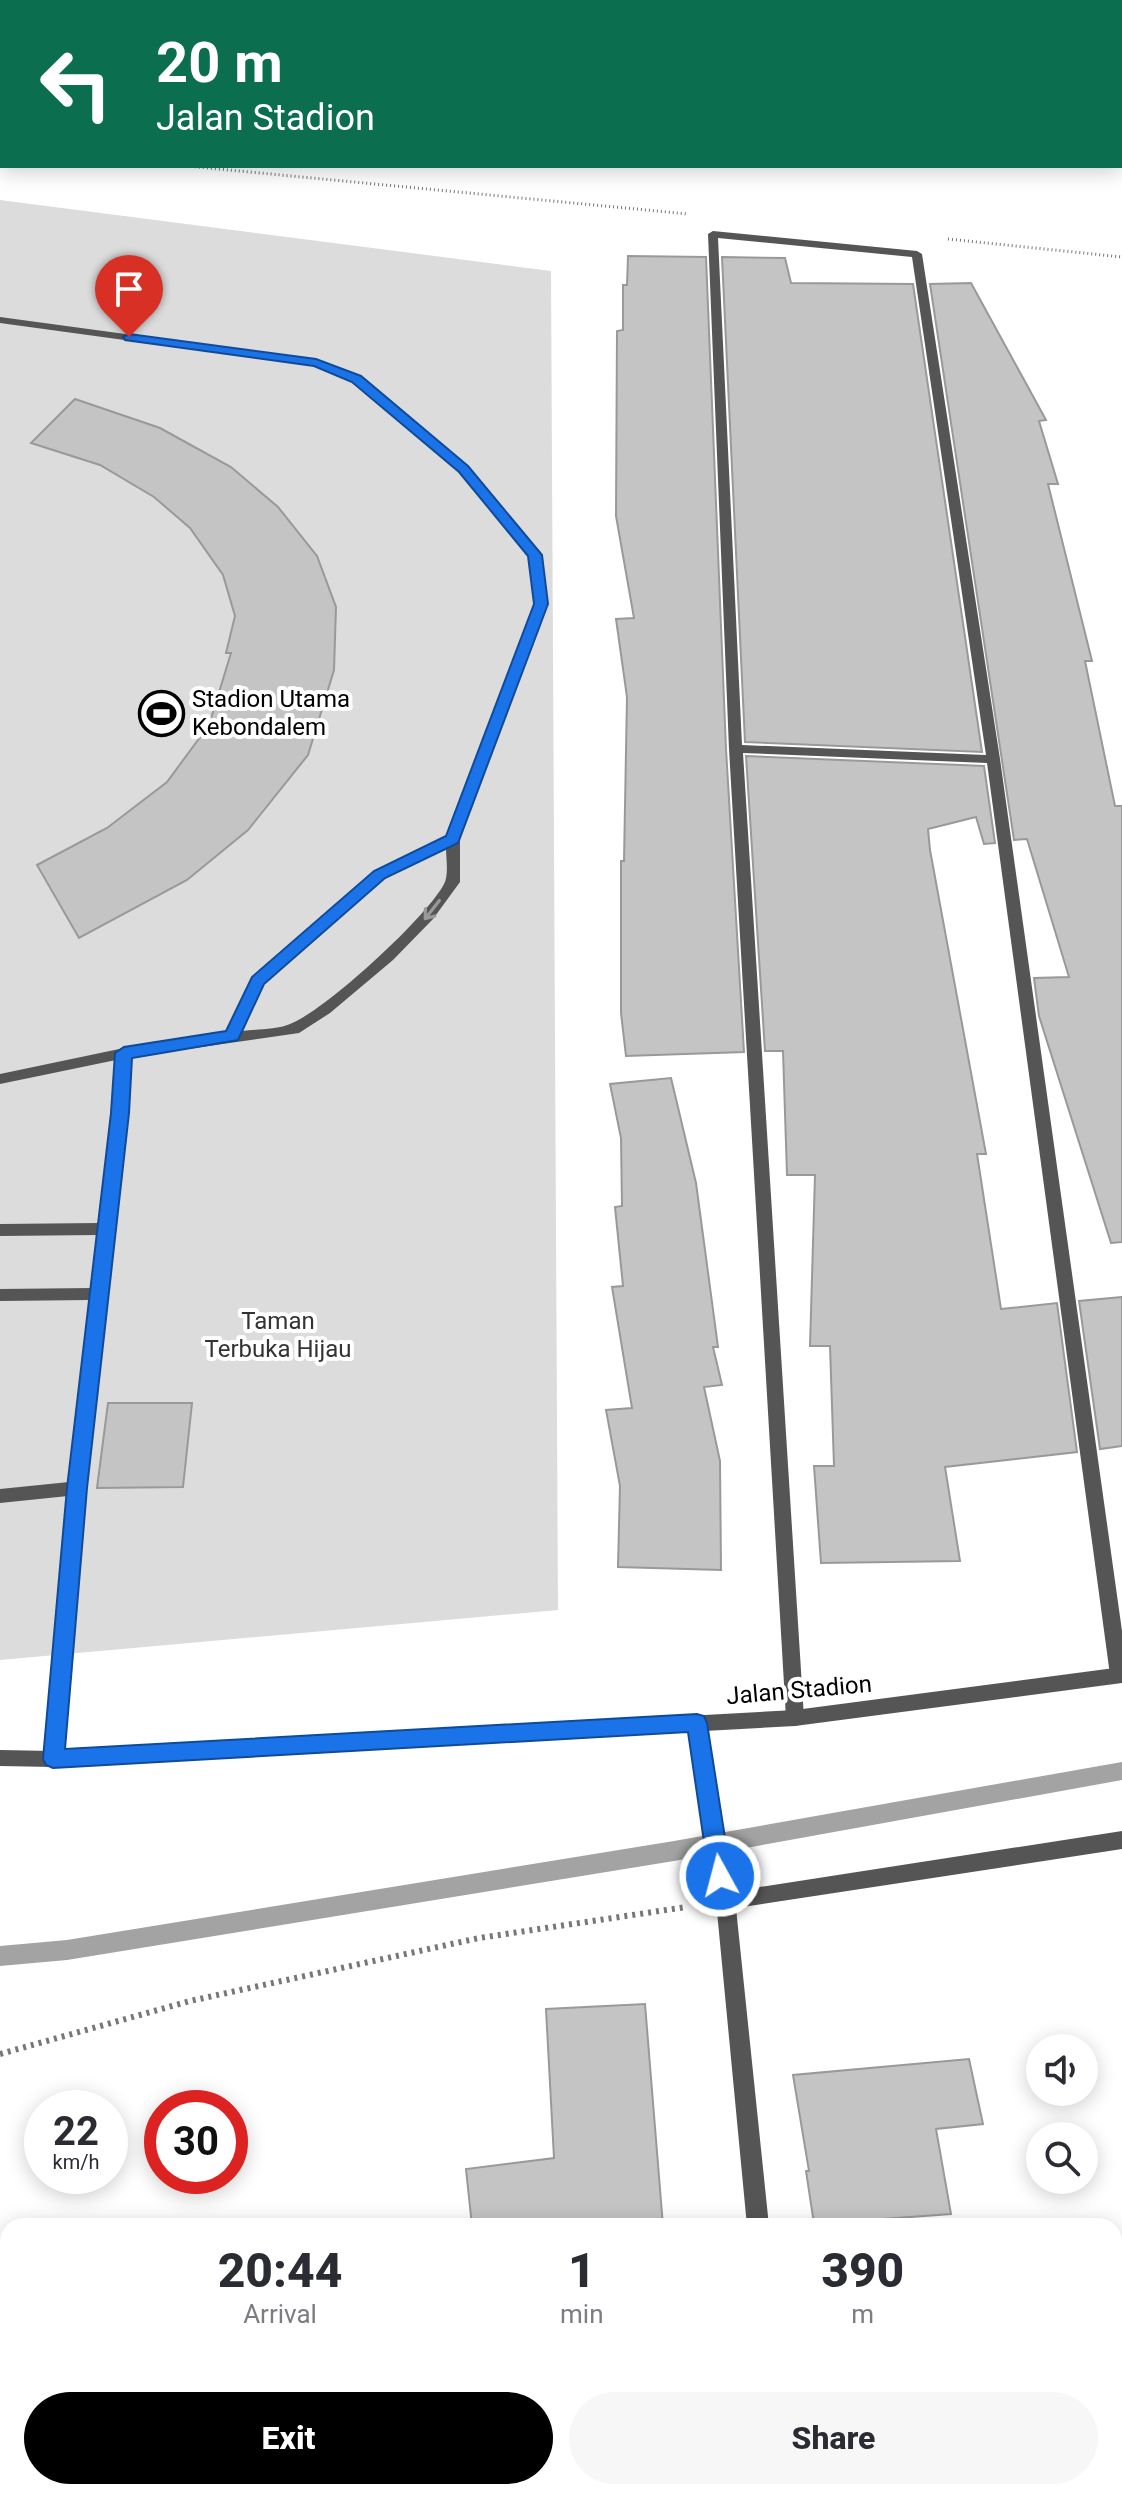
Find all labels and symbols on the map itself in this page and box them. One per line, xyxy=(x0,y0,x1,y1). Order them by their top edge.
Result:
pin xyxy=(95,255,163,337)
place label: Stadion Utama Kebondalem xyxy=(192,685,350,741)
sports icon: Stadion Utama Kebondalem xyxy=(137,689,185,737)
one-way arrow xyxy=(423,899,441,920)
park label: Taman Terbuka Hijau xyxy=(205,1307,351,1363)
street label: Jalan Stadion xyxy=(725,1670,873,1710)
position arrow xyxy=(678,1834,762,1918)
speed limit sign: 30 xyxy=(144,2090,248,2194)

